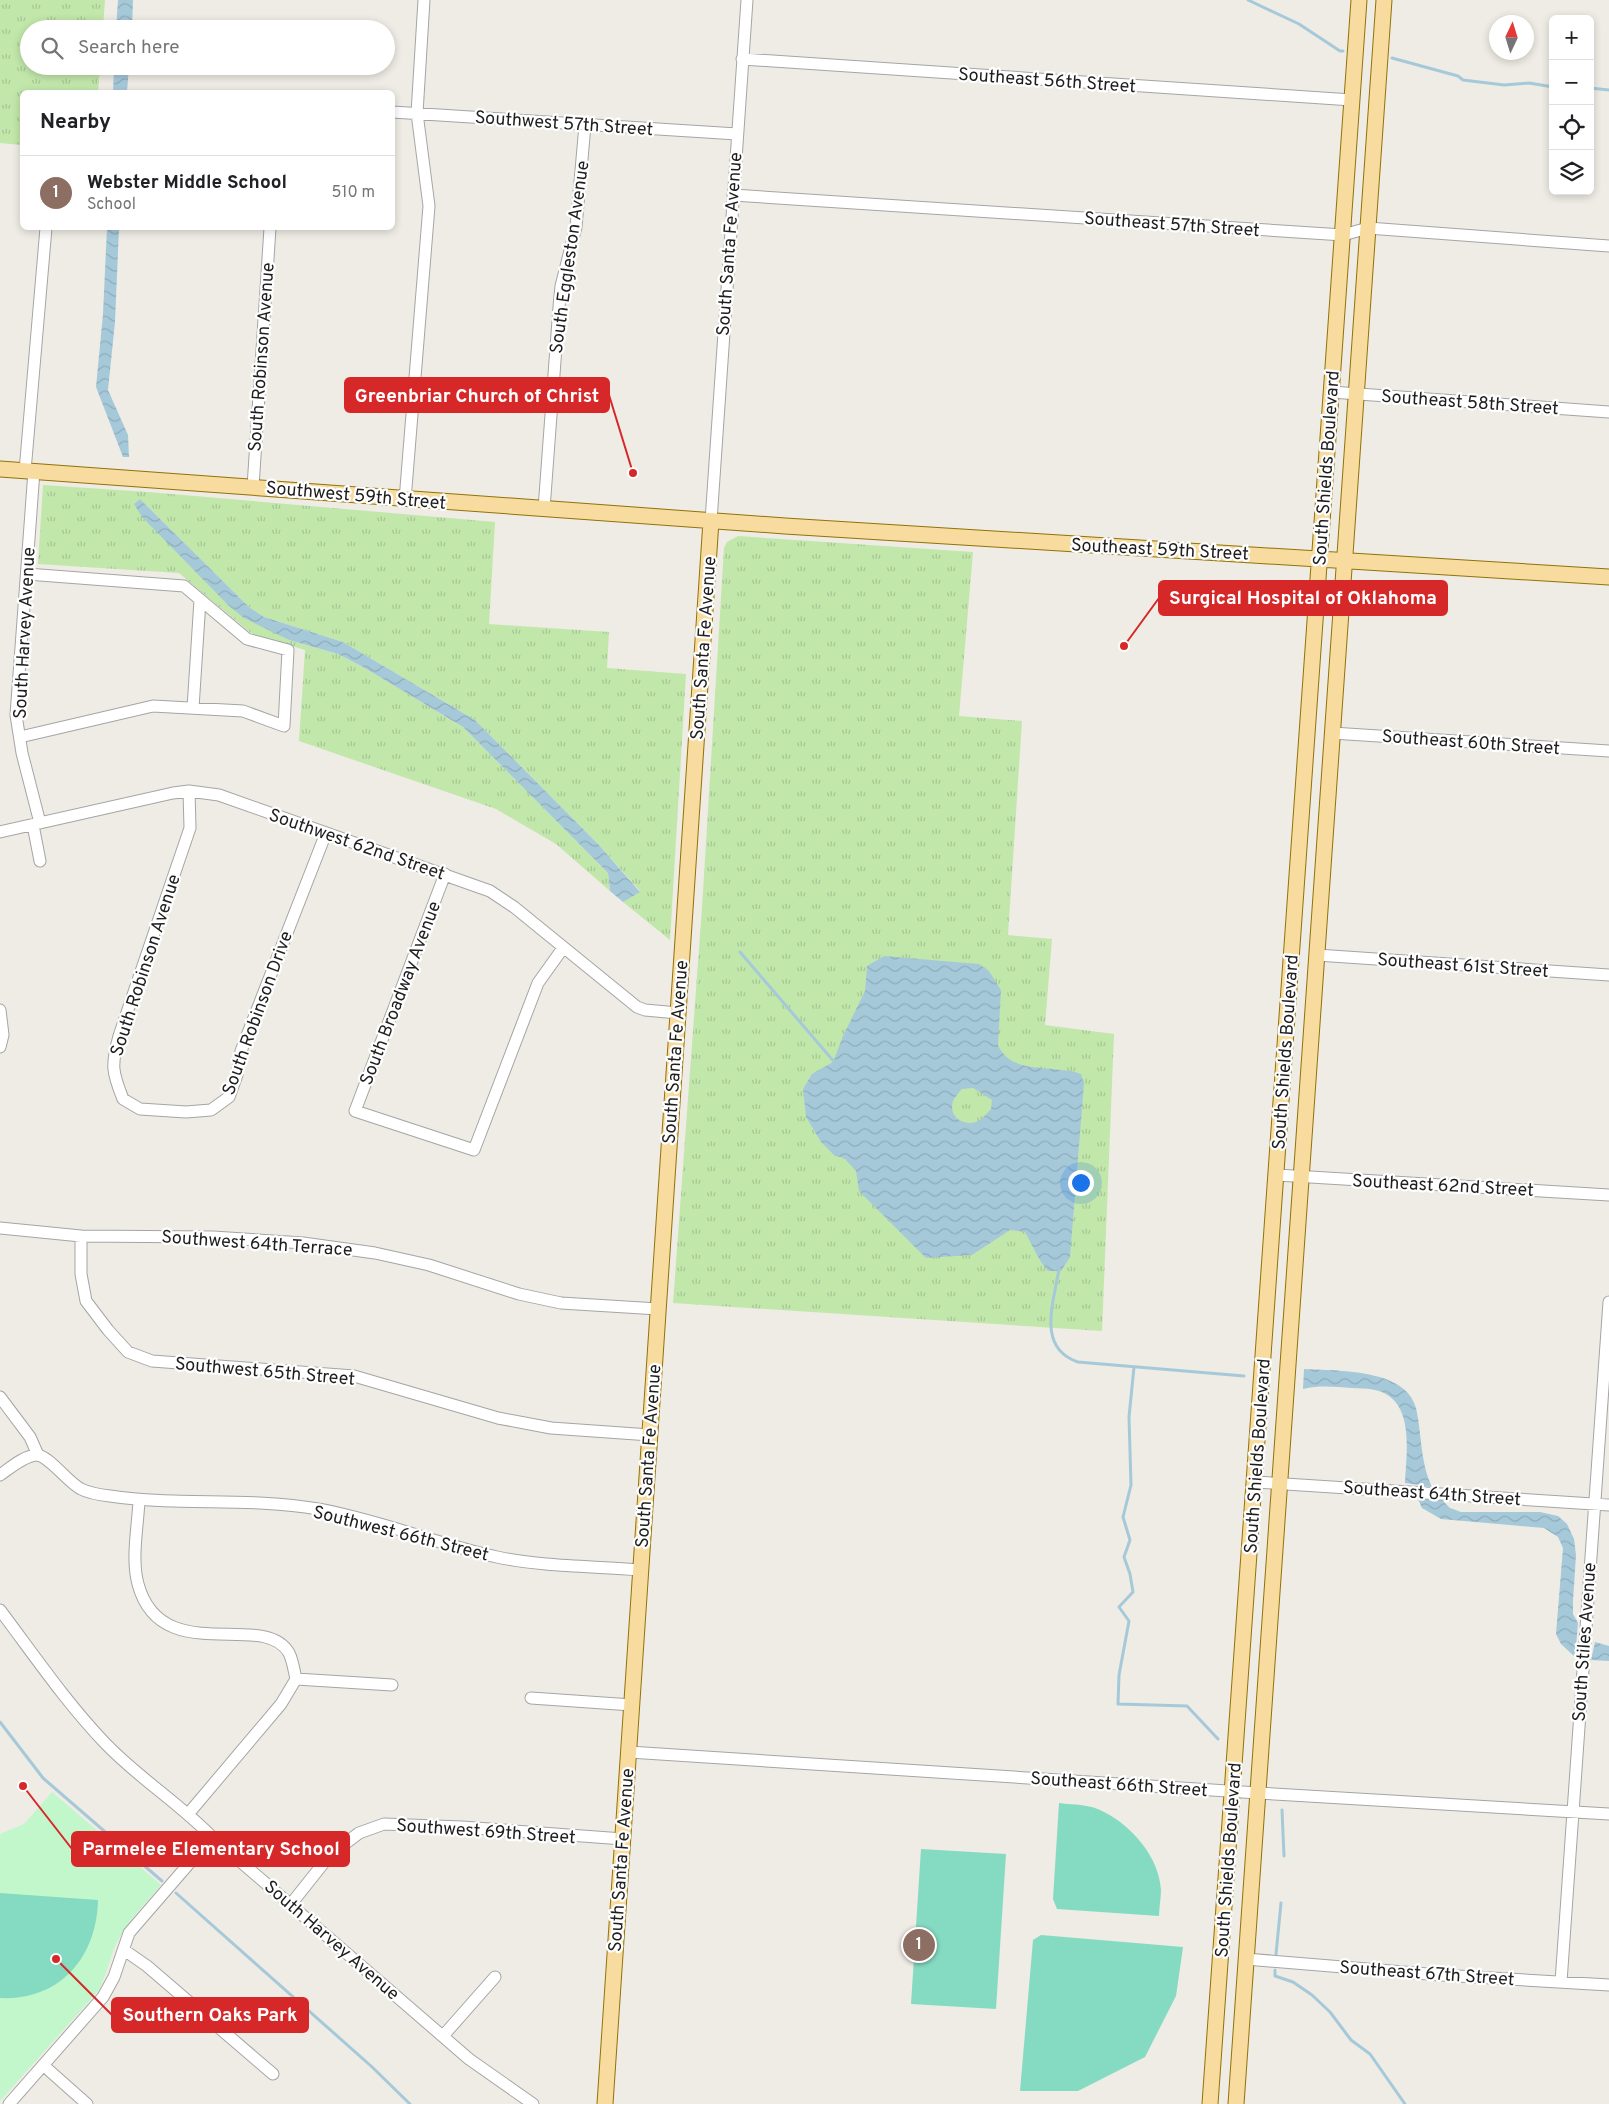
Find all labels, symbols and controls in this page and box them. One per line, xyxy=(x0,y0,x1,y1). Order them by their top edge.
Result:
north arrow xyxy=(1489,15,1534,60)
map controls xyxy=(1549,15,1594,195)
button: + xyxy=(1549,15,1594,60)
search box xyxy=(20,20,395,75)
icon: search xyxy=(38,34,66,62)
text: Search here xyxy=(78,36,180,60)
button: − xyxy=(1549,60,1594,105)
street label: Southeast 56th Street xyxy=(957,64,1137,99)
button: locate xyxy=(1549,105,1594,150)
street label: Southwest 57th Street xyxy=(474,107,654,142)
text: Nearby xyxy=(40,109,111,136)
button: layers xyxy=(1549,150,1594,195)
street label: South Santa Fe Avenue xyxy=(713,151,748,337)
street label: South Eggleston Avenue xyxy=(546,159,595,355)
text: Webster Middle School xyxy=(87,171,287,195)
text: 1 xyxy=(53,183,59,203)
text: 510 m xyxy=(332,183,375,203)
text: School xyxy=(87,195,136,215)
street label: Southeast 57th Street xyxy=(1083,208,1261,243)
street label: South Robinson Avenue xyxy=(244,262,281,453)
street label: South Shields Boulevard xyxy=(1309,370,1346,566)
callout: Greenbriar Church of Christ xyxy=(345,378,609,412)
text: Greenbriar Church of Christ xyxy=(355,385,599,409)
street label: Southeast 58th Street xyxy=(1380,386,1560,421)
street label: Southwest 59th Street xyxy=(265,477,447,516)
street label: Southeast 59th Street xyxy=(1070,534,1249,567)
street label: South Harvey Avenue xyxy=(10,547,41,720)
street label: South Santa Fe Avenue xyxy=(687,555,722,741)
callout: Surgical Hospital of Oklahoma xyxy=(1159,581,1447,615)
text: Surgical Hospital of Oklahoma xyxy=(1169,587,1437,611)
street label: Southeast 60th Street xyxy=(1381,726,1561,761)
street label: Southwest 62nd Street xyxy=(265,804,448,886)
street label: South Robinson Avenue xyxy=(106,872,187,1059)
street label: South Broadway Avenue xyxy=(356,898,447,1089)
street label: South Robinson Drive xyxy=(218,928,299,1099)
street label: Southeast 61st Street xyxy=(1376,949,1549,984)
street label: South Shields Boulevard xyxy=(1268,954,1305,1150)
street label: South Santa Fe Avenue xyxy=(659,959,694,1145)
your location xyxy=(1068,1170,1094,1196)
street label: Southeast 62nd Street xyxy=(1351,1170,1534,1203)
street label: Southwest 64th Terrace xyxy=(161,1226,353,1263)
street label: Southwest 65th Street xyxy=(174,1353,356,1392)
street label: South Shields Boulevard xyxy=(1240,1358,1277,1554)
street label: South Santa Fe Avenue xyxy=(632,1363,667,1549)
street label: Southeast 64th Street xyxy=(1342,1477,1522,1512)
street label: Southwest 66th Street xyxy=(310,1501,491,1567)
street label: South Stiles Avenue xyxy=(1568,1562,1603,1722)
street label: South Shields Boulevard xyxy=(1211,1762,1248,1958)
street label: South Santa Fe Avenue xyxy=(605,1767,640,1953)
street label: Southeast 66th Street xyxy=(1029,1768,1208,1803)
street label: Southwest 69th Street xyxy=(395,1815,576,1850)
callout: Parmelee Elementary School xyxy=(72,1832,349,1866)
text: Parmelee Elementary School xyxy=(82,1838,340,1862)
street label: South Harvey Avenue xyxy=(259,1876,403,2006)
pin: 1 xyxy=(903,1926,935,1964)
street label: Southeast 67th Street xyxy=(1339,1957,1515,1992)
callout: Southern Oaks Park xyxy=(112,1998,308,2032)
text: Southern Oaks Park xyxy=(122,2004,298,2028)

